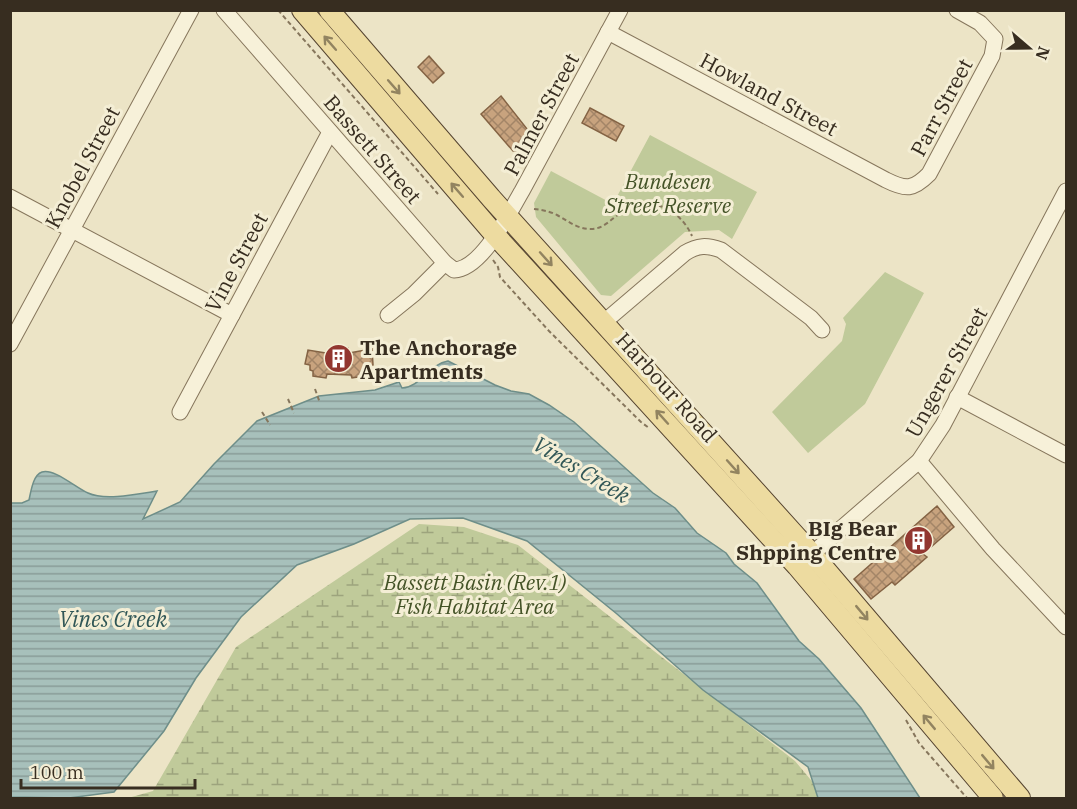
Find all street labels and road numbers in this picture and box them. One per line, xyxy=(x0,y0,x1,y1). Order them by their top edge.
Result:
street label: Howland Street xyxy=(695,46,843,142)
street label: Palmer Street xyxy=(497,48,585,180)
street label: Parr Street xyxy=(904,53,978,161)
street label: Bassett Street xyxy=(318,89,428,209)
street label: Knobel Street xyxy=(38,101,126,233)
street label: Vine Street xyxy=(198,207,274,317)
street label: Ungerer Street xyxy=(899,302,993,442)
street label: Harbour Road xyxy=(610,326,724,448)

